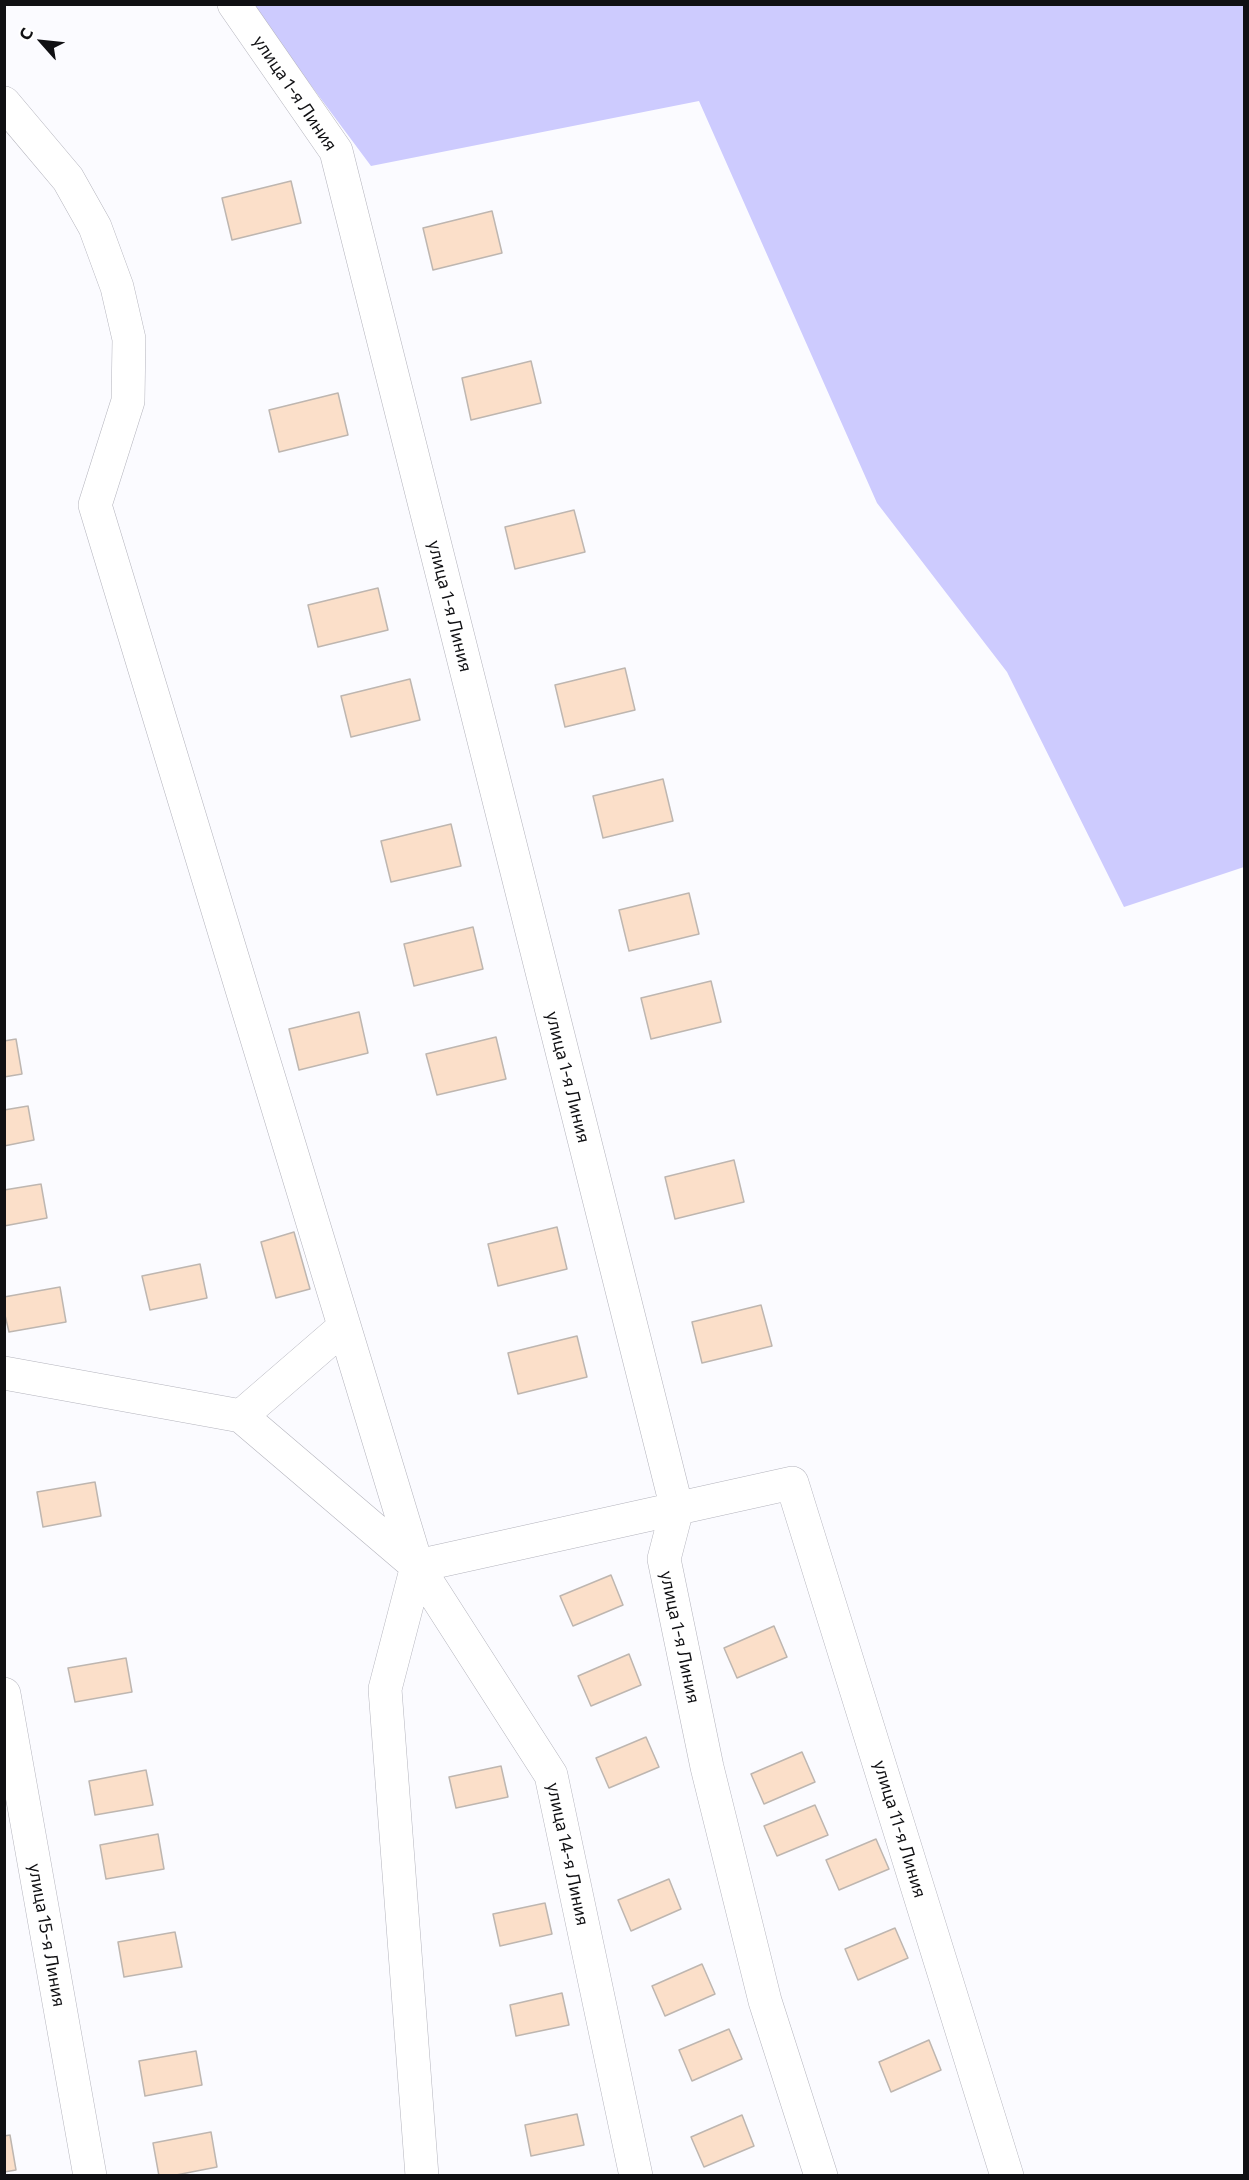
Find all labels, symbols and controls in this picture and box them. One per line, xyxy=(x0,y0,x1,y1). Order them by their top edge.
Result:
north arrow xyxy=(12,12,72,72)
text: С xyxy=(15,24,36,43)
street label: улица 1-я Линия xyxy=(248,31,342,155)
street label: улица 1-я Линия xyxy=(423,538,477,674)
street label: улица 1-я Линия xyxy=(541,1009,595,1145)
street label: улица 1-я Линия xyxy=(655,1569,705,1705)
street label: улица 11-я Линия xyxy=(869,1758,931,1900)
street label: улица 14-я Линия xyxy=(542,1781,594,1927)
street label: улица 15-я Линия xyxy=(24,1862,70,2008)

